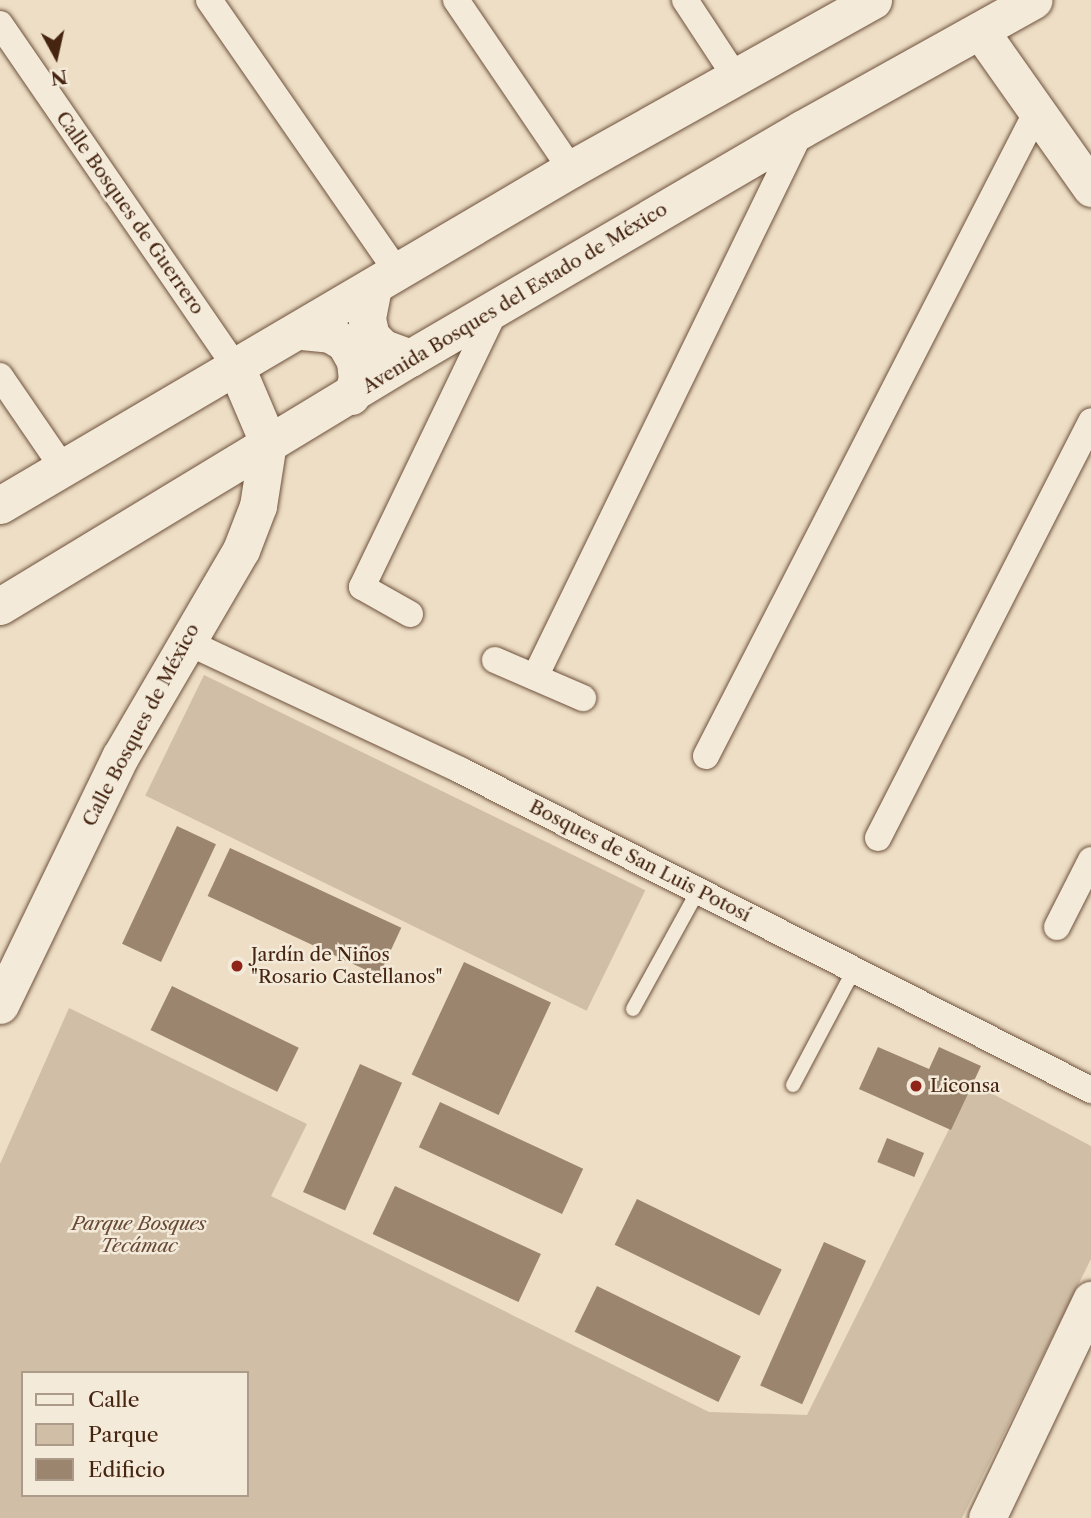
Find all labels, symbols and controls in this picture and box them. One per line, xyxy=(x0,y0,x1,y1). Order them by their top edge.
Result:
north arrow xyxy=(21,21,91,91)
text: N xyxy=(49,65,69,90)
street label: Calle Bosques de Guerrero xyxy=(51,107,209,319)
street label: Avenida Bosques del Estado de México xyxy=(358,198,672,398)
street label: Calle Bosques de México xyxy=(78,620,204,830)
street label: Bosques de San Luis Potosí xyxy=(526,795,754,927)
place label: Jardín de Niños "Rosario Castellanos" xyxy=(251,944,442,988)
marker: Jardín de Niños "Rosario Castellanos" xyxy=(229,958,245,974)
place label: Liconsa xyxy=(930,1075,1000,1097)
marker: Liconsa xyxy=(908,1078,924,1094)
park label: Parque Bosques Tecámac xyxy=(72,1213,206,1257)
legend xyxy=(21,1371,248,1497)
text: Calle xyxy=(88,1387,140,1412)
text: Parque xyxy=(88,1422,159,1447)
text: Edificio xyxy=(88,1457,165,1482)

